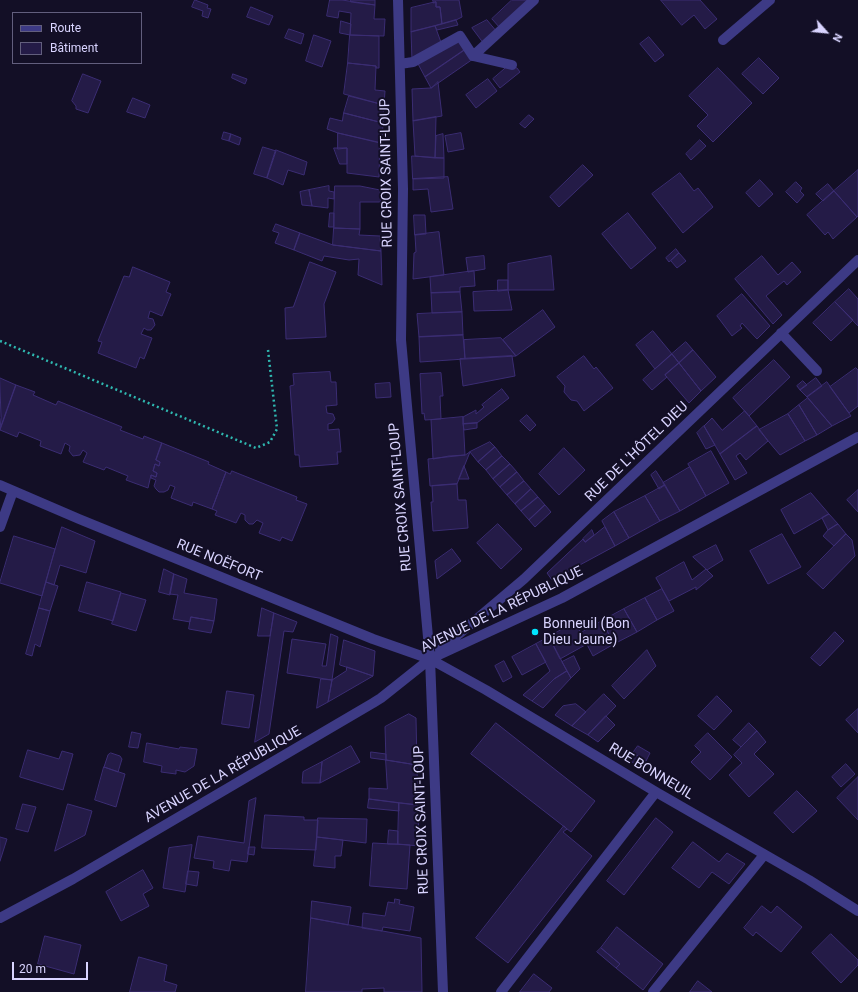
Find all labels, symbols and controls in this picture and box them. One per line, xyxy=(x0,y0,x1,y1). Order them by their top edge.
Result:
legend xyxy=(12,12,142,64)
north arrow xyxy=(806,12,846,52)
text: Route xyxy=(50,21,81,35)
text: N xyxy=(830,31,845,44)
text: Bâtiment xyxy=(50,41,98,55)
street label: RUE CROIX SAINT-LOUP xyxy=(377,98,397,248)
street label: RUE DE L'HÔTEL DIEU xyxy=(582,399,692,505)
street label: RUE CROIX SAINT-LOUP xyxy=(386,422,416,572)
street label: RUE NOËFORT xyxy=(174,536,264,586)
street label: AVENUE DE LA RÉPUBLIQUE xyxy=(418,563,586,657)
place label: Bonneuil (Bon Dieu Jaune) xyxy=(543,616,630,648)
marker: Bonneuil (Bon Dieu Jaune) xyxy=(530,627,540,637)
street label: AVENUE DE LA RÉPUBLIQUE xyxy=(142,723,304,827)
street label: RUE BONNEUIL xyxy=(606,740,696,804)
street label: RUE CROIX SAINT-LOUP xyxy=(411,745,433,895)
scale bar xyxy=(14,954,90,980)
text: 20 m xyxy=(19,962,46,976)

